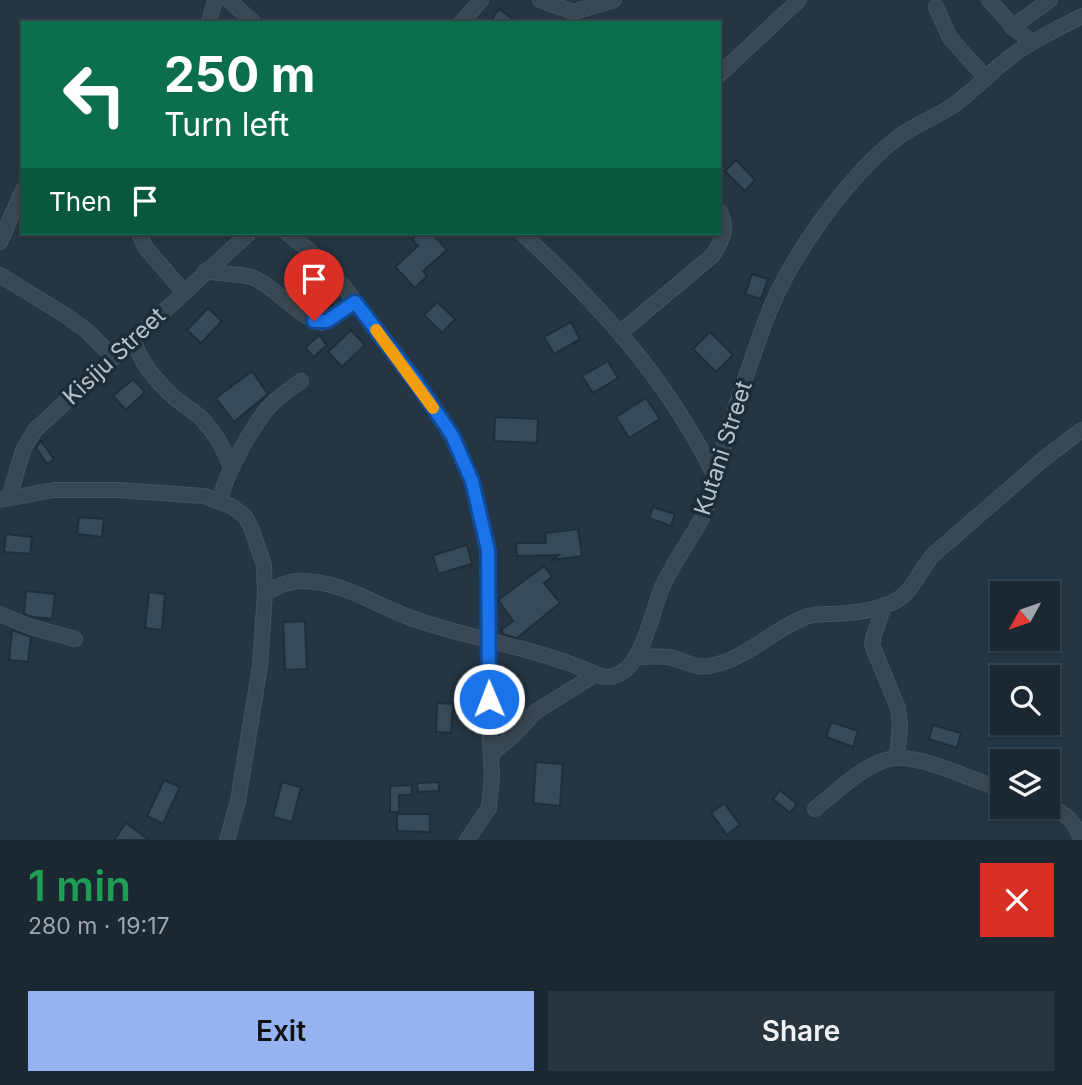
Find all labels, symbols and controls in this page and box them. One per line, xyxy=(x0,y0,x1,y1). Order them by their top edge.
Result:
text: 250 m xyxy=(164,45,316,104)
icon: left xyxy=(49,49,140,140)
text: Turn left xyxy=(164,105,289,144)
icon: arrive xyxy=(126,182,164,220)
text: Then xyxy=(49,186,112,217)
pin xyxy=(284,249,344,321)
icon: arrive xyxy=(295,260,333,298)
street label: Kisiju Street xyxy=(57,301,171,410)
street label: Kutani Street xyxy=(688,377,758,519)
north arrow xyxy=(990,581,1060,651)
map controls xyxy=(990,581,1060,819)
position arrow xyxy=(452,662,526,736)
button: search xyxy=(990,665,1060,735)
button: layers xyxy=(990,749,1060,819)
text: 1 min xyxy=(28,860,131,911)
button: close xyxy=(980,863,1054,937)
text: 280 m · 19:17 xyxy=(28,912,170,940)
button: Exit xyxy=(28,991,534,1071)
button: Share xyxy=(548,991,1054,1071)

